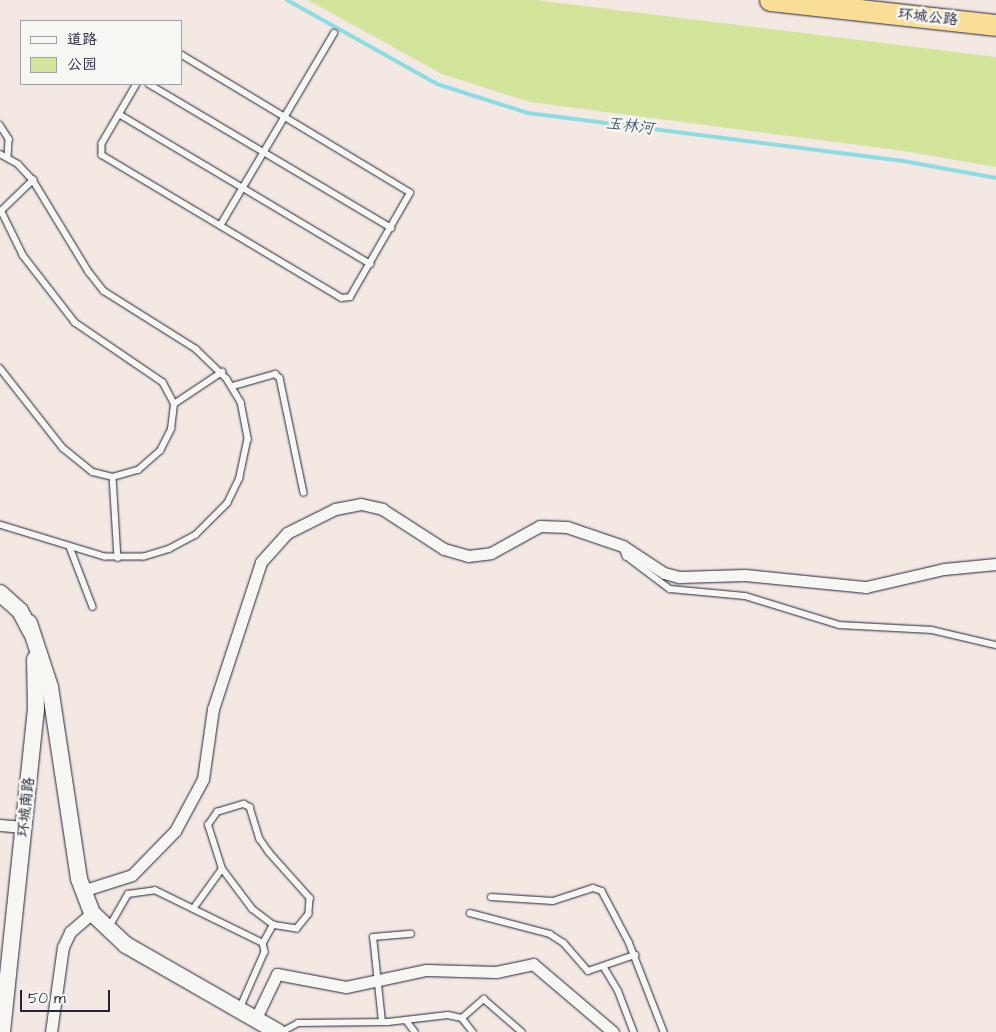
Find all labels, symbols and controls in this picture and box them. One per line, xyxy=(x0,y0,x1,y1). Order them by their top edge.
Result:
street label: 环城公路 xyxy=(897,5,959,29)
legend xyxy=(20,20,182,85)
text: 道路 xyxy=(67,29,97,50)
text: 公园 xyxy=(67,54,97,75)
water label: 玉林河 xyxy=(605,114,655,138)
street label: 环城南路 xyxy=(14,776,38,838)
scale bar xyxy=(22,980,112,1012)
text: 50 m xyxy=(28,988,66,1009)

